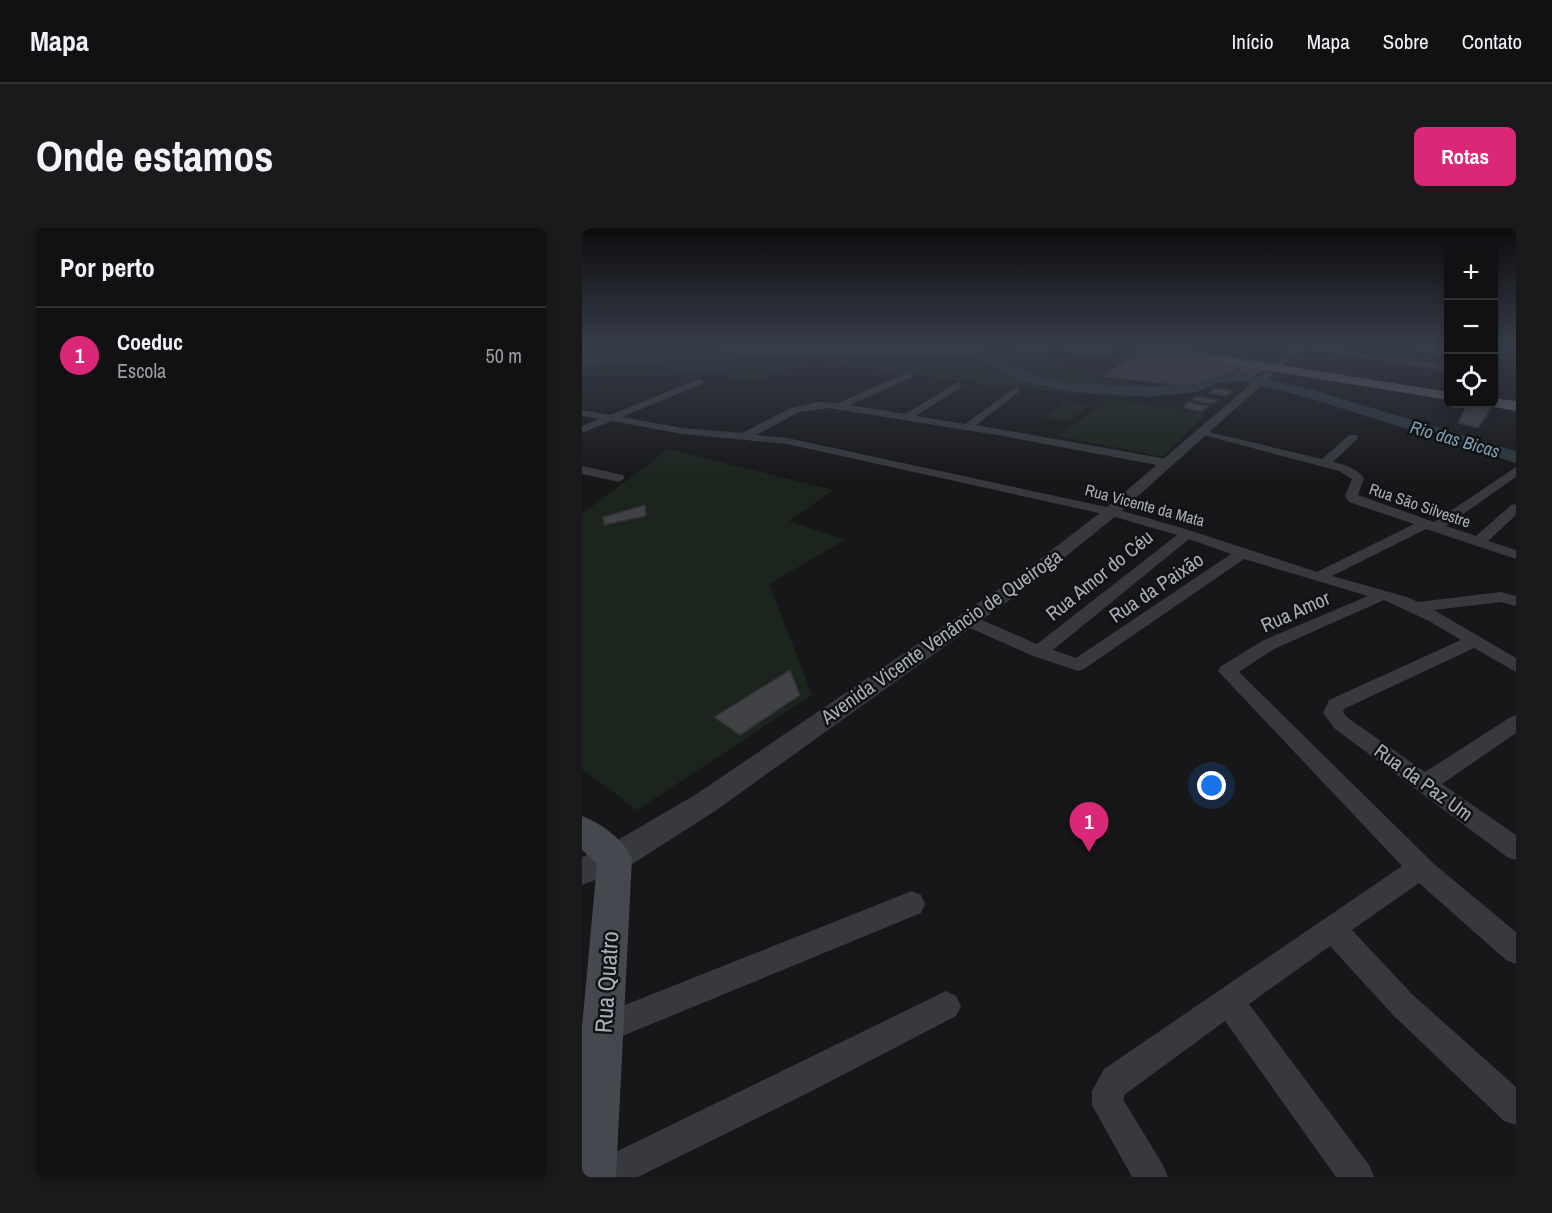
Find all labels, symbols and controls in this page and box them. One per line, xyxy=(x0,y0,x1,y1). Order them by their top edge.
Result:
text: Mapa xyxy=(30,22,89,60)
text: Início xyxy=(1232,27,1274,56)
text: Mapa xyxy=(1307,27,1350,56)
text: Sobre xyxy=(1383,27,1429,56)
text: Contato xyxy=(1462,27,1522,56)
button: Rotas xyxy=(1414,127,1516,186)
text: Onde estamos xyxy=(36,128,273,184)
map controls xyxy=(1444,246,1498,408)
button: + xyxy=(1444,246,1498,300)
text: Por perto xyxy=(60,250,155,285)
button: − xyxy=(1444,300,1498,354)
text: Coeduc xyxy=(117,327,183,357)
text: 1 xyxy=(75,342,84,369)
text: 50 m xyxy=(486,342,522,369)
button: locate xyxy=(1444,354,1498,408)
text: Escola xyxy=(117,357,166,384)
water label: Rio das Bicas xyxy=(1407,414,1503,464)
street label: Rua São Silvestre xyxy=(1366,477,1474,533)
street label: Rua Vicente da Mata xyxy=(1083,478,1208,532)
street label: Rua Amor do Céu xyxy=(1040,523,1158,627)
street label: Avenida Vicente Venâncio de Queiroga xyxy=(814,542,1067,730)
street label: Rua da Paixão xyxy=(1103,545,1209,629)
street label: Rua Amor xyxy=(1256,584,1334,638)
street label: Rua da Paz Um xyxy=(1369,737,1479,827)
your location xyxy=(1197,771,1226,800)
pin: 1 xyxy=(1070,802,1108,852)
street label: Rua Quatro xyxy=(586,930,626,1034)

